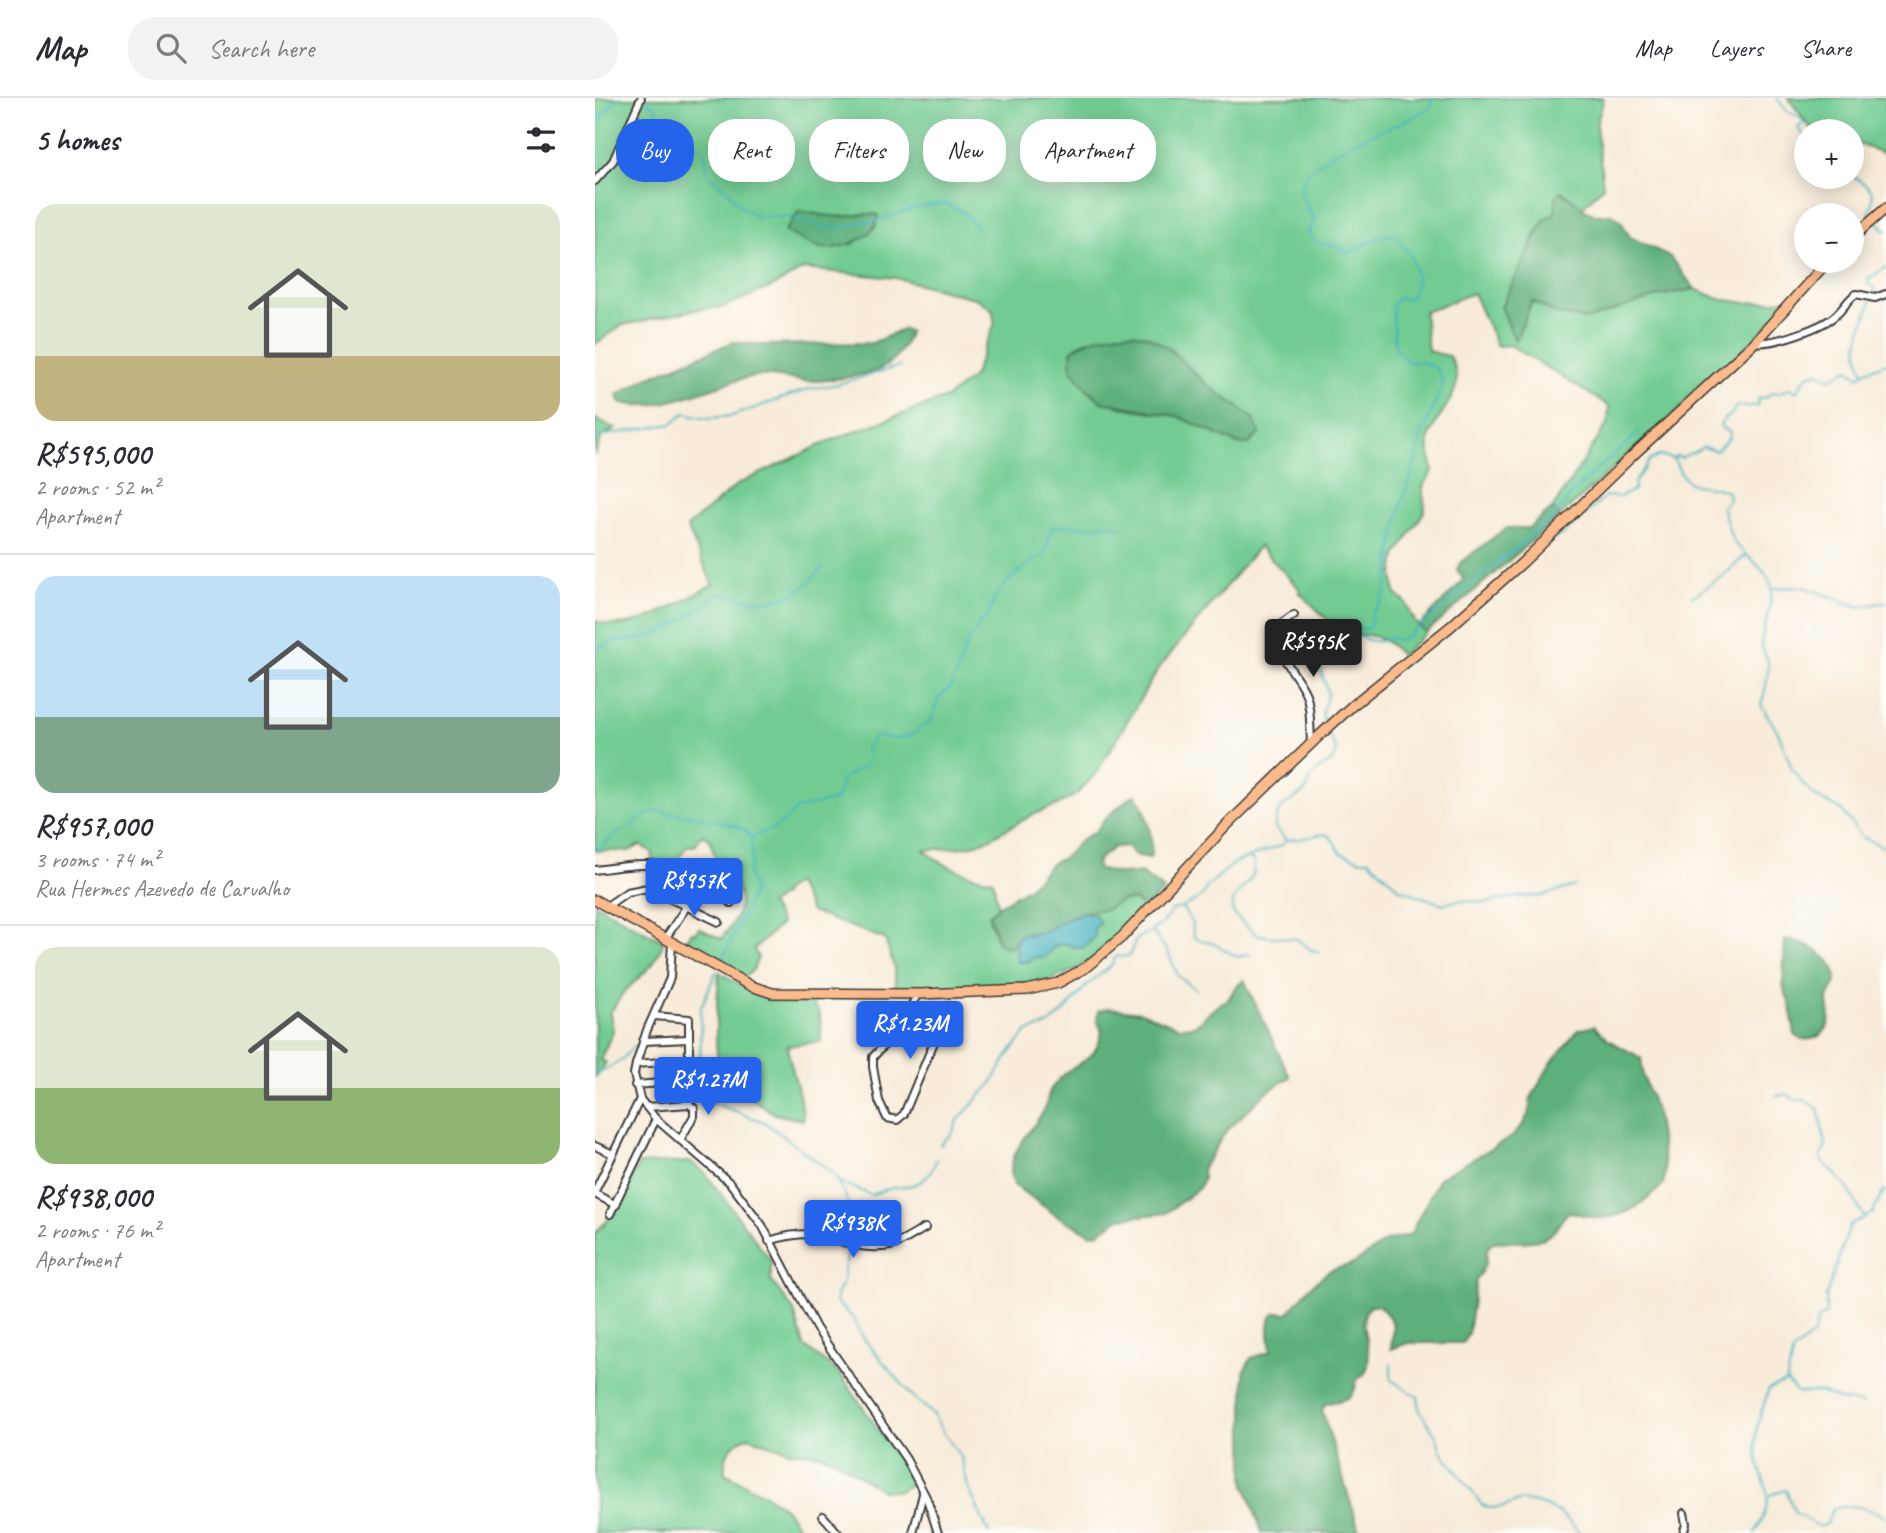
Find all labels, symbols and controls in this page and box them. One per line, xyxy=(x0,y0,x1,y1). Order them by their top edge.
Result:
search box xyxy=(128,17,618,80)
text: Map xyxy=(35,27,86,69)
icon: search xyxy=(152,29,190,67)
text: Search here xyxy=(208,32,314,65)
text: Map xyxy=(1635,33,1672,63)
text: Layers xyxy=(1710,33,1763,63)
text: Share xyxy=(1801,33,1851,63)
chip: Buy xyxy=(616,119,694,182)
chip: Rent xyxy=(708,119,795,182)
chip: Filters xyxy=(809,119,909,182)
chip: New xyxy=(923,119,1006,182)
chip: Apartment xyxy=(1020,119,1156,182)
map controls xyxy=(1794,119,1864,273)
button: + xyxy=(1794,119,1864,189)
text: 5 homes xyxy=(35,121,119,159)
icon: filters xyxy=(522,121,560,159)
button: − xyxy=(1794,203,1864,273)
icon: home xyxy=(235,250,361,376)
text: R$595,000 xyxy=(35,435,150,473)
text: 2 rooms · 52 m² xyxy=(35,473,159,502)
text: Apartment xyxy=(35,502,120,531)
pin: R$595K xyxy=(1256,620,1370,679)
icon: home xyxy=(235,622,361,748)
text: R$595K xyxy=(1281,627,1345,656)
text: R$957,000 xyxy=(35,807,151,845)
text: 3 rooms · 74 m² xyxy=(35,845,159,874)
pin: R$957K xyxy=(637,858,751,918)
text: R$957K xyxy=(662,866,726,895)
text: Rua Hermes Azevedo de Carvalho xyxy=(35,874,289,903)
icon: home xyxy=(235,993,361,1119)
pin: R$1.23M xyxy=(845,1002,975,1061)
text: R$1.23M xyxy=(872,1009,948,1038)
pin: R$1.27M xyxy=(643,1058,773,1117)
text: R$1.27M xyxy=(670,1065,746,1094)
text: R$938,000 xyxy=(35,1178,151,1216)
pin: R$938K xyxy=(796,1200,910,1260)
text: R$938K xyxy=(820,1208,886,1237)
text: 2 rooms · 76 m² xyxy=(35,1216,159,1245)
text: Apartment xyxy=(35,1245,120,1274)

